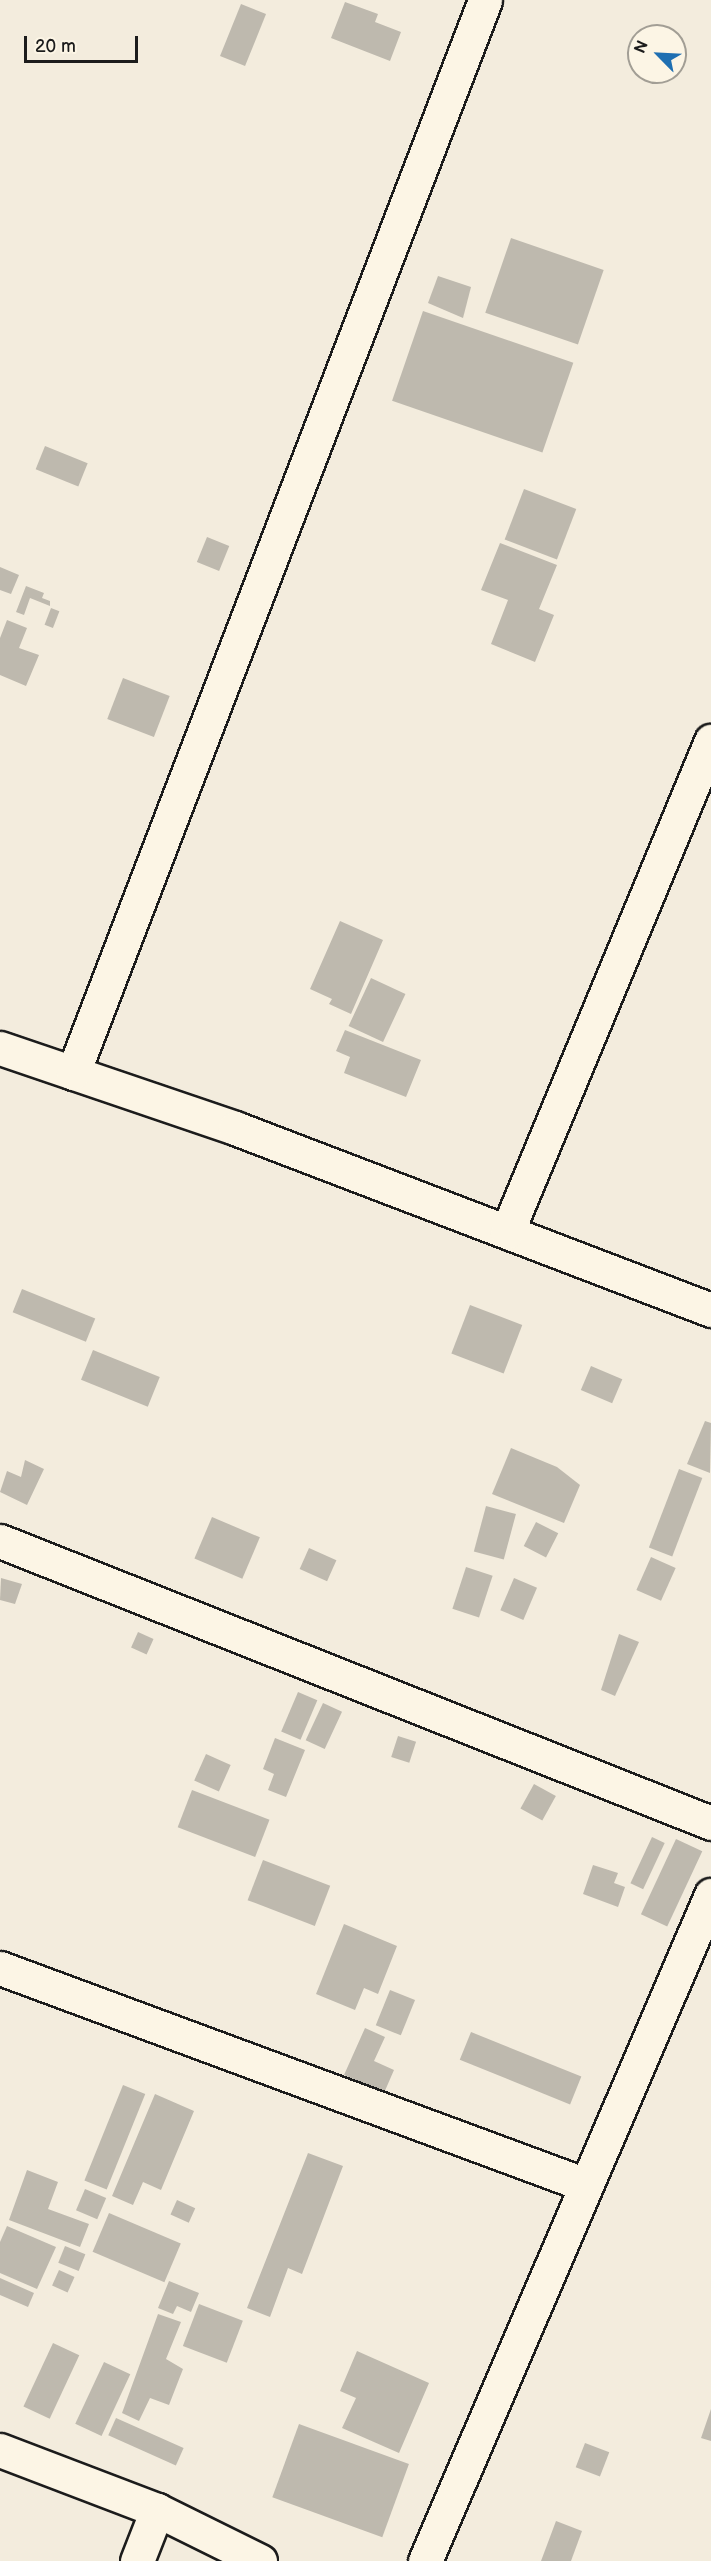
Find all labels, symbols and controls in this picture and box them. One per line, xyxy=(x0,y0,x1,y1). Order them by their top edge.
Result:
scale bar xyxy=(27,24,141,62)
north arrow xyxy=(627,24,687,84)
text: 20 m xyxy=(35,36,76,57)
text: N xyxy=(631,38,653,57)

